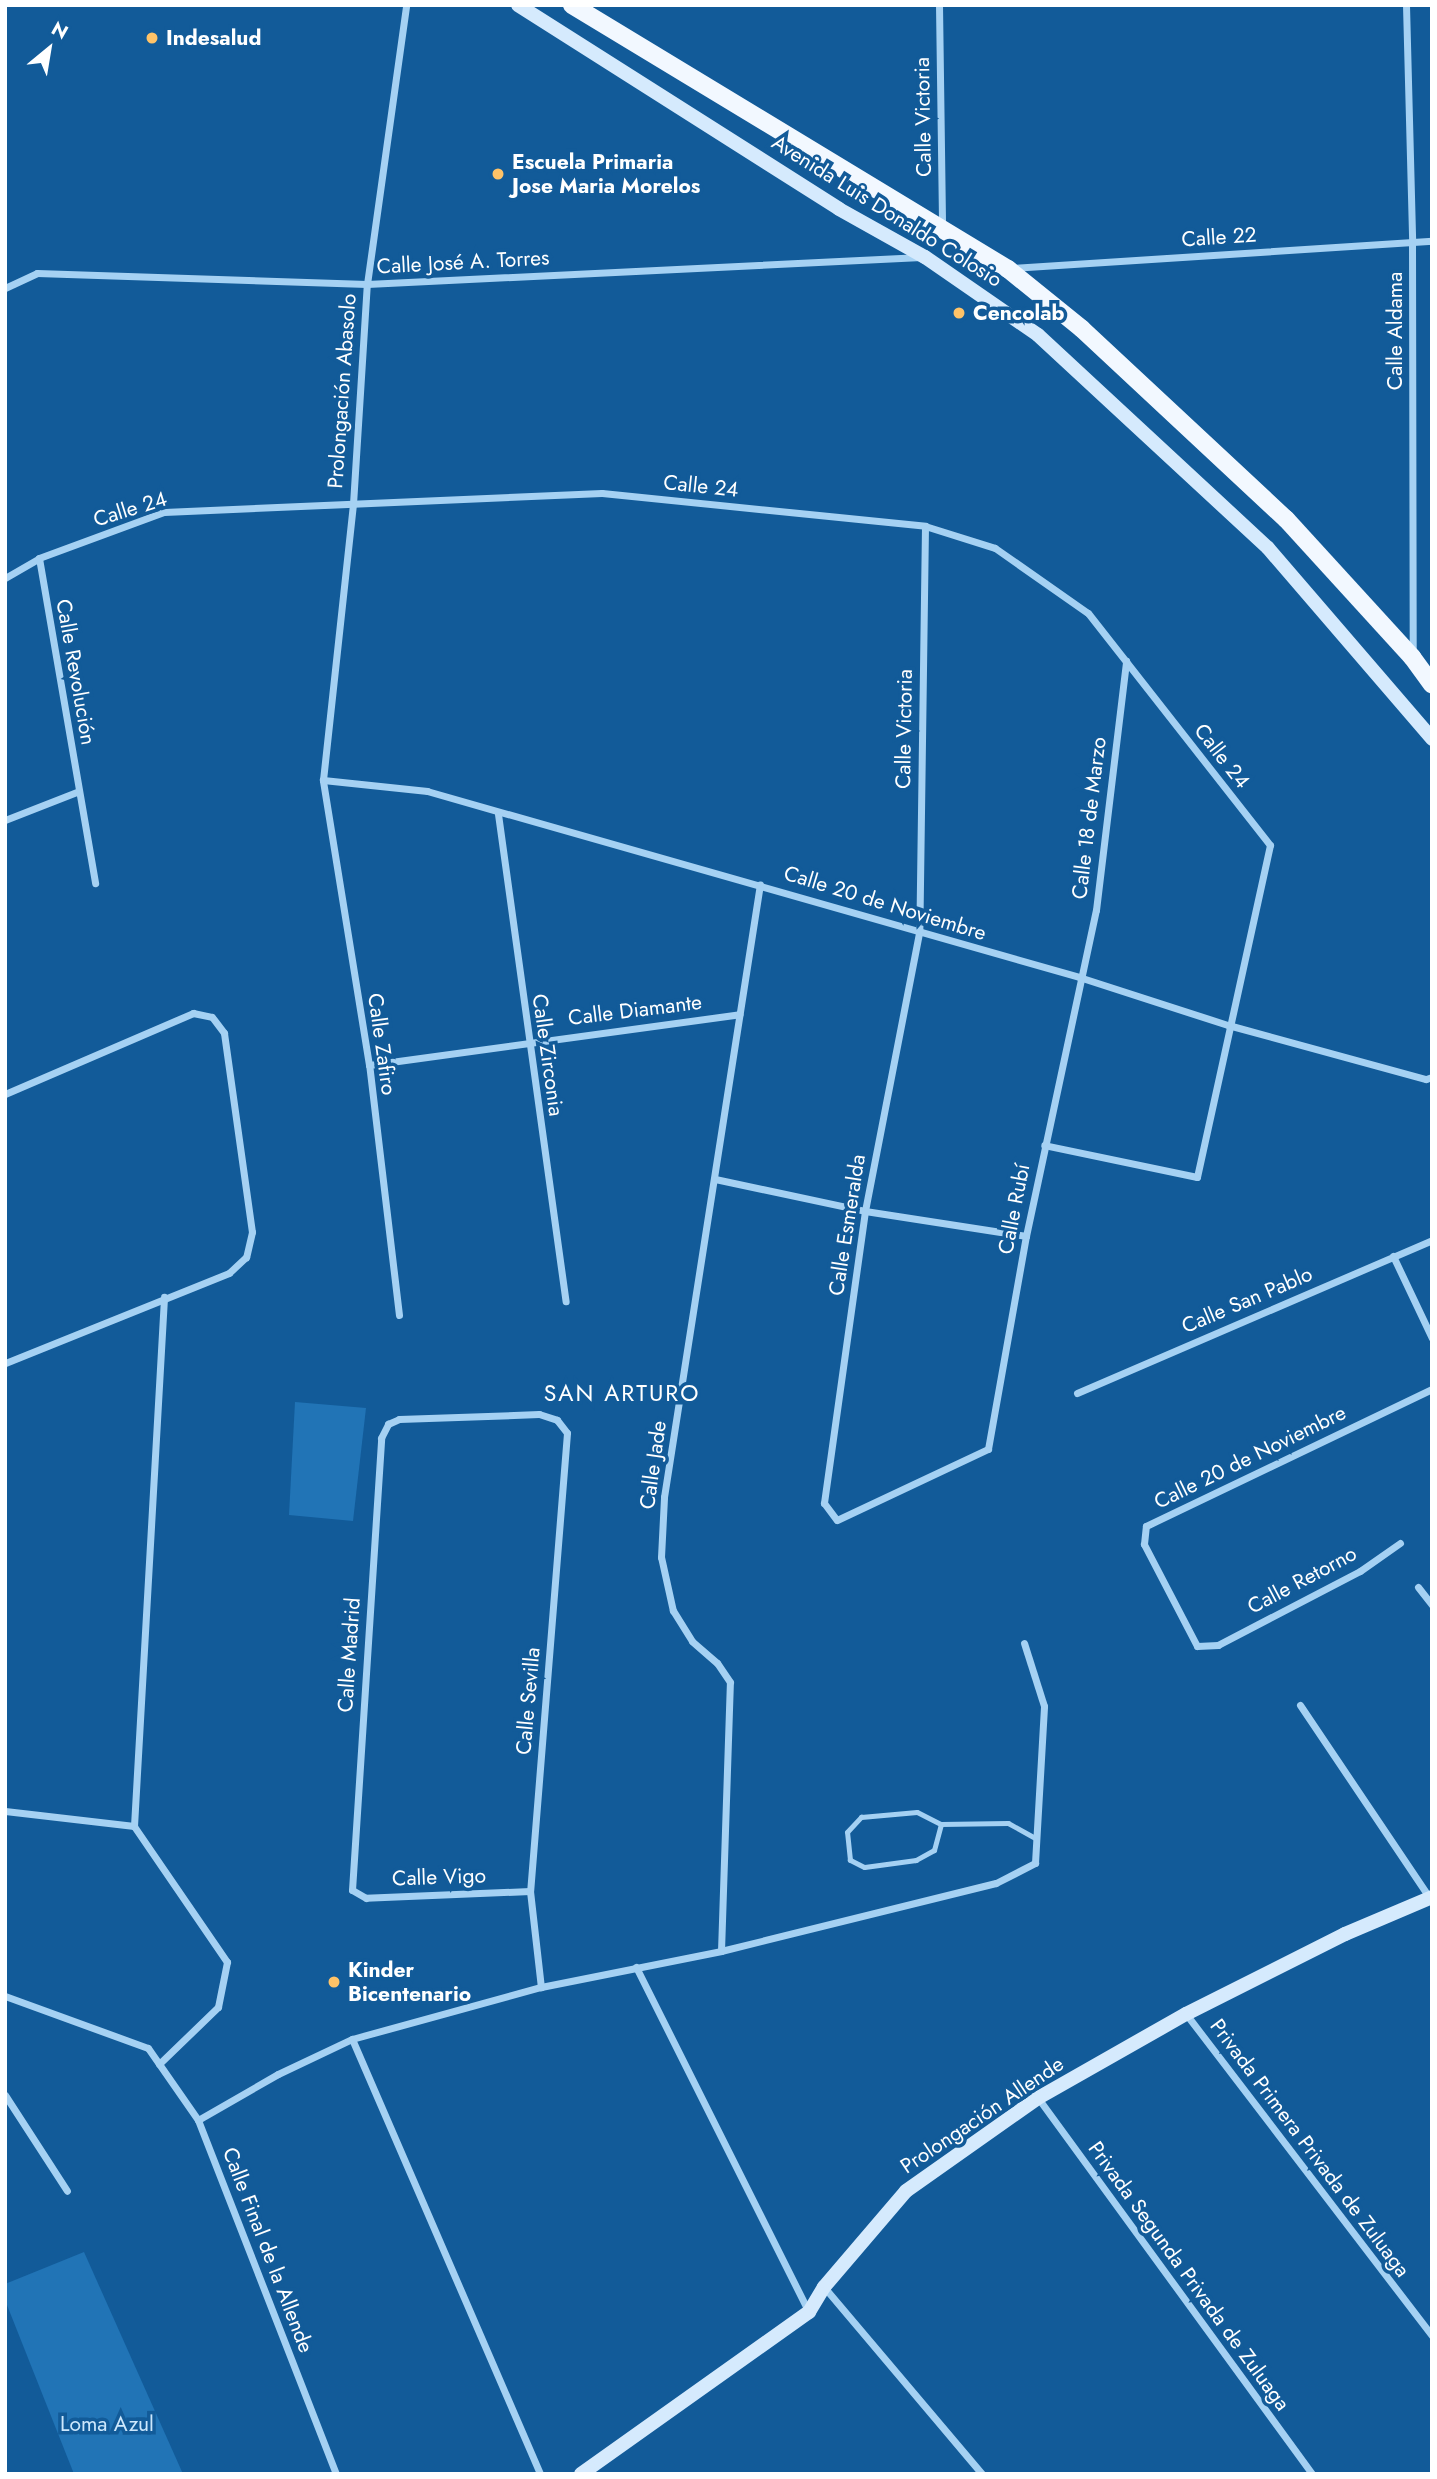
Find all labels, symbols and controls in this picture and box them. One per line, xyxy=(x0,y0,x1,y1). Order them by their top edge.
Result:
north arrow xyxy=(14,14,84,84)
text: N xyxy=(46,15,73,46)
place label: Indesalud xyxy=(166,25,261,51)
marker: Indesalud xyxy=(144,30,160,46)
street label: Calle Victoria xyxy=(909,57,937,177)
street label: Avenida Luis Donaldo Colosio xyxy=(767,130,1007,292)
place label: Escuela Primaria Jose Maria Morelos xyxy=(512,149,700,199)
marker: Escuela Primaria Jose Maria Morelos xyxy=(490,166,506,182)
street label: Calle 22 xyxy=(1181,222,1257,252)
street label: Calle José A. Torres xyxy=(376,245,550,279)
street label: Calle Aldama xyxy=(1382,272,1408,390)
street label: Prolongación Abasolo xyxy=(323,293,361,489)
place label: Cencolab xyxy=(973,300,1065,326)
marker: Cencolab xyxy=(951,305,967,321)
street label: Calle 24 xyxy=(662,470,740,502)
street label: Calle 24 xyxy=(90,486,170,532)
street label: Calle Revolución xyxy=(51,597,101,747)
street label: Calle Victoria xyxy=(890,669,918,789)
street label: Calle 24 xyxy=(1189,719,1255,793)
street label: Calle 18 de Marzo xyxy=(1067,735,1111,901)
street label: Calle 20 de Noviembre xyxy=(781,860,989,946)
street label: Calle Diamante xyxy=(567,989,703,1031)
street label: Calle Zafiro xyxy=(362,991,402,1097)
street label: Calle Zirconia xyxy=(527,992,569,1118)
street label: Calle Esmeralda xyxy=(823,1153,871,1297)
street label: Calle Rubí xyxy=(993,1162,1035,1256)
street label: Calle San Pablo xyxy=(1178,1261,1316,1339)
district label: SAN ARTURO xyxy=(545,1379,699,1407)
street label: Calle 20 de Noviembre xyxy=(1150,1400,1350,1514)
street label: Calle Jade xyxy=(634,1419,672,1511)
street label: Calle Retorno xyxy=(1243,1541,1361,1619)
street label: Calle Madrid xyxy=(332,1597,366,1713)
street label: Calle Sevilla xyxy=(511,1646,545,1756)
street label: Calle Vigo xyxy=(392,1863,486,1891)
place label: Kinder Bicentenario xyxy=(348,1957,471,2007)
marker: Kinder Bicentenario xyxy=(326,1974,342,1990)
street label: Privada Primera Privada de Zuluaga xyxy=(1205,2014,1415,2282)
street label: Prolongación Allende xyxy=(896,2051,1068,2179)
street label: Privada Segunda Privada de Zuluaga xyxy=(1083,2136,1295,2416)
street label: Calle Final de la Allende xyxy=(217,2144,319,2356)
park label: Loma Azul xyxy=(60,2411,154,2437)

